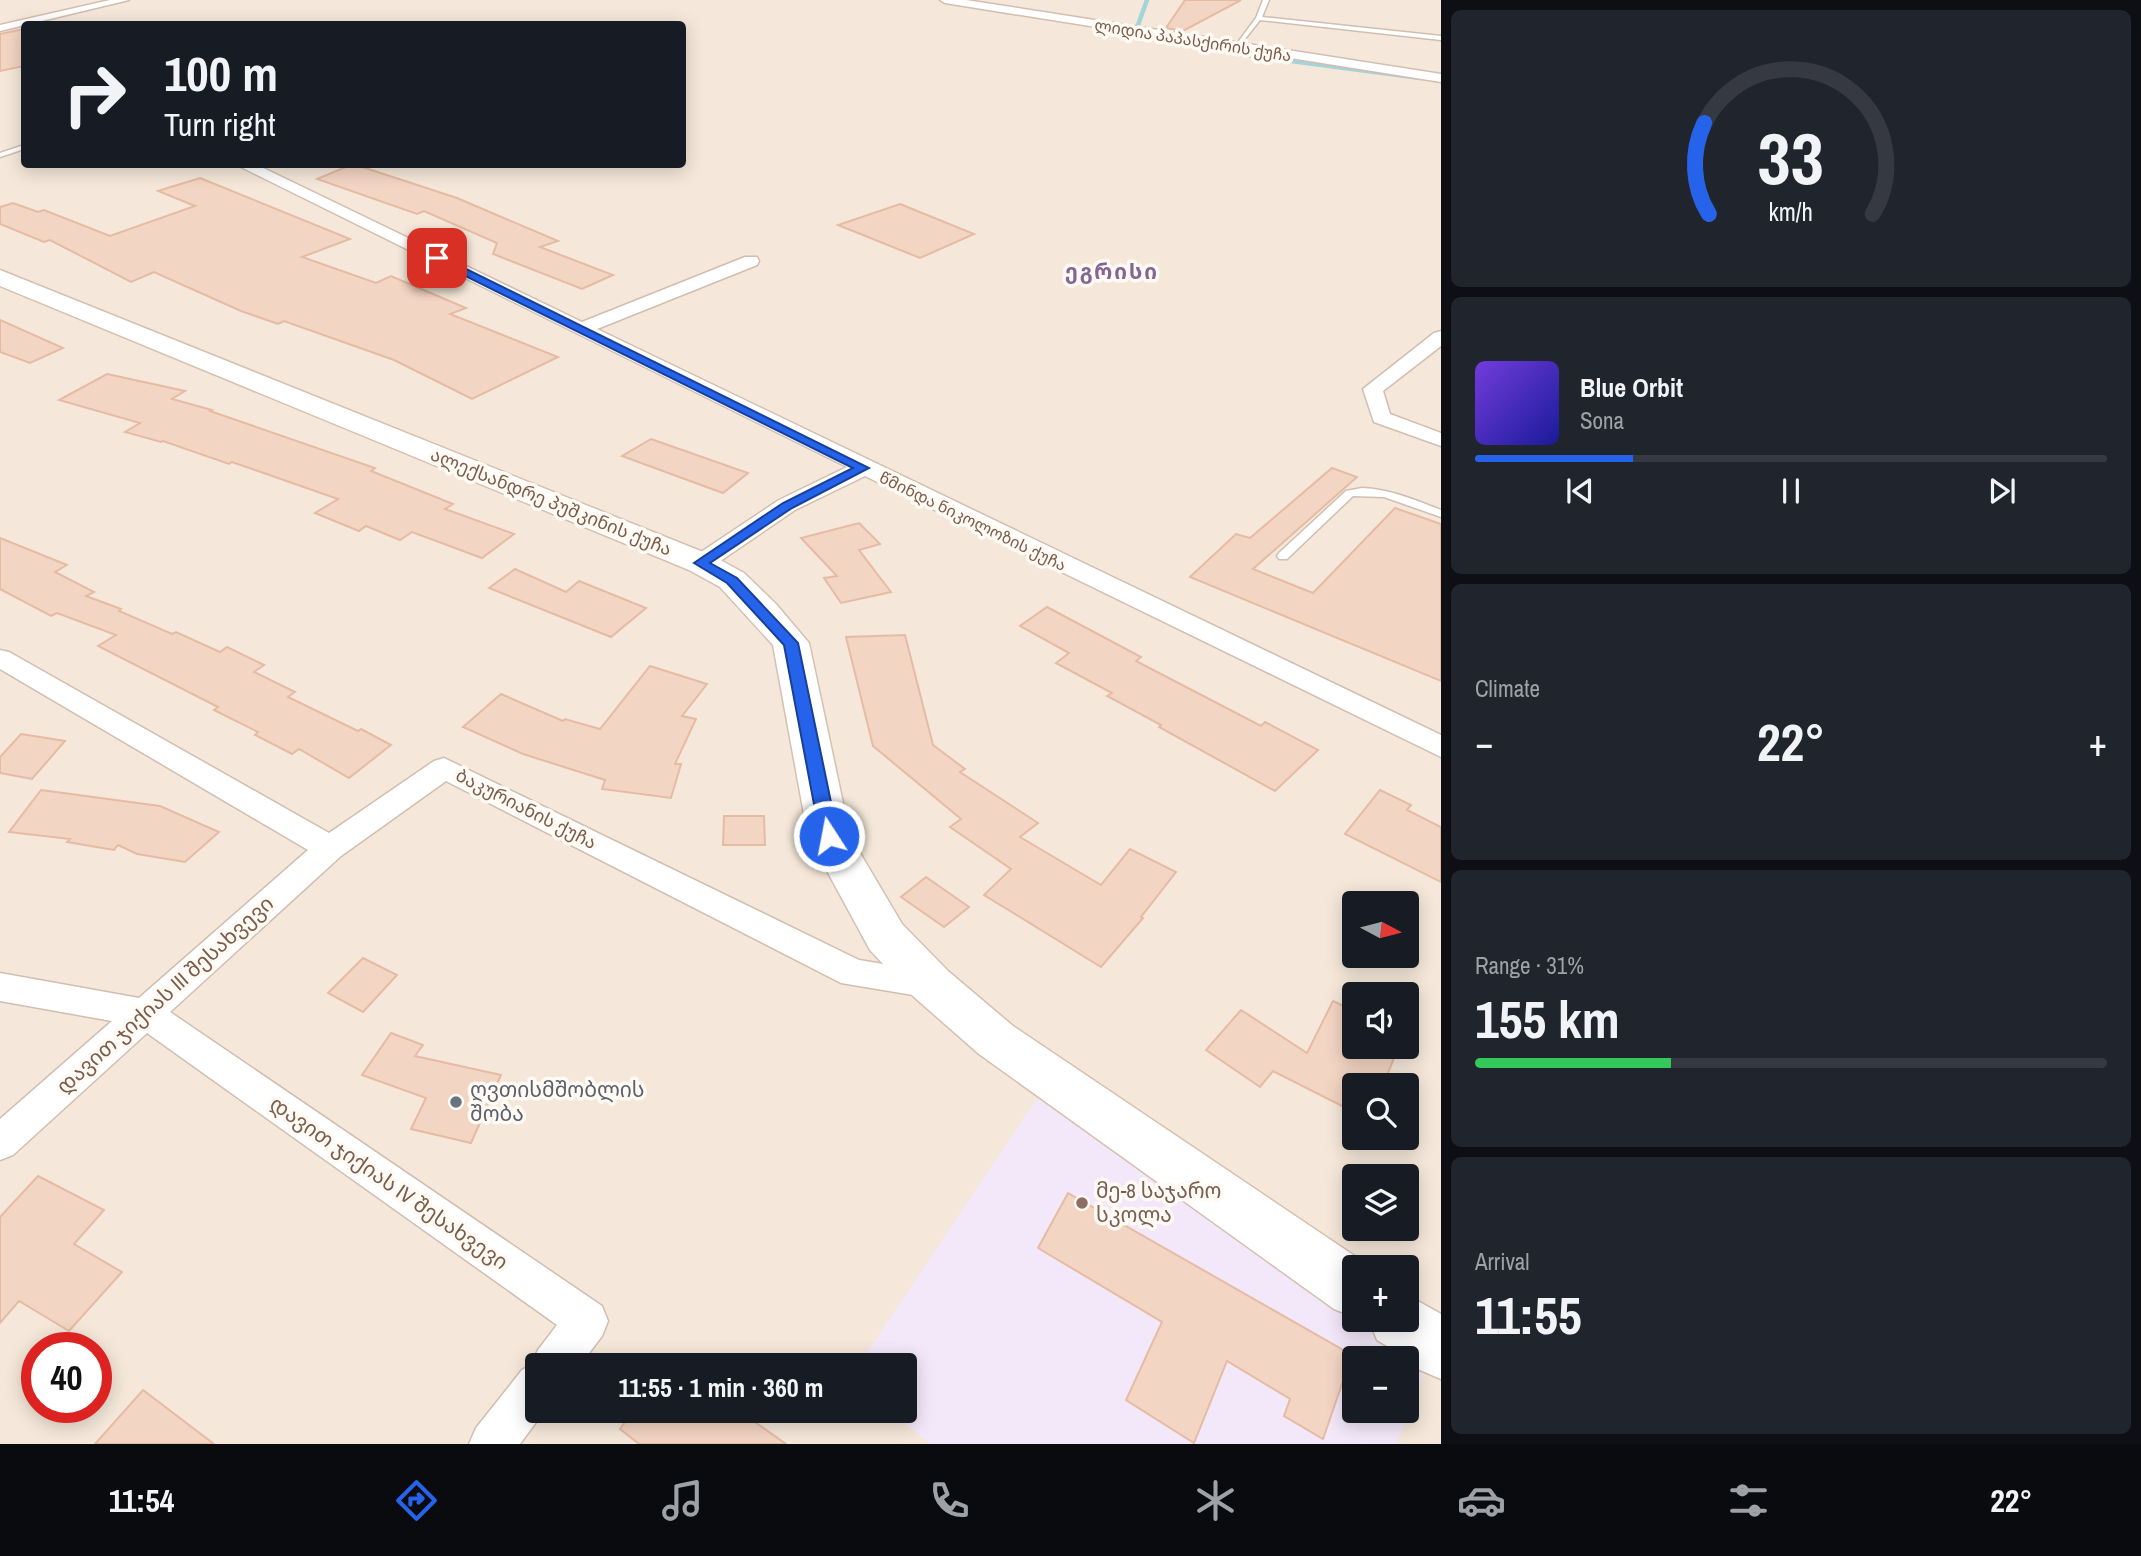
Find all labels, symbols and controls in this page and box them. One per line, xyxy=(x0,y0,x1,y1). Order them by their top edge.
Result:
street label: ლიდია პაპასქირის ქუჩა xyxy=(1093,14,1293,66)
text: 100 m xyxy=(164,40,278,106)
icon: right xyxy=(49,49,140,140)
text: Turn right xyxy=(164,103,276,146)
text: 33 xyxy=(1758,110,1824,208)
text: km/h xyxy=(1769,195,1813,229)
pin xyxy=(407,228,467,288)
icon: arrive xyxy=(418,239,456,277)
district label: ეგრისი xyxy=(1065,257,1159,286)
text: Blue Orbit xyxy=(1580,370,1683,405)
text: Sona xyxy=(1580,405,1624,436)
street label: ალექსანდრე პუშკინის ქუჩა xyxy=(427,442,675,561)
street label: წმინდა ნიკოლოზის ქუჩა xyxy=(876,466,1070,576)
icon: previous xyxy=(1561,472,1599,510)
icon: pause xyxy=(1772,472,1810,510)
icon: next xyxy=(1983,472,2021,510)
text: Climate xyxy=(1475,673,1540,704)
text: 22° xyxy=(1757,707,1825,777)
text: − xyxy=(1475,717,1493,768)
text: + xyxy=(2089,717,2107,768)
street label: ბაკურიანის ქუჩა xyxy=(452,762,601,855)
position arrow xyxy=(792,799,866,873)
street label: დავით ჯიქიას III შესახვევი xyxy=(50,889,280,1100)
north arrow xyxy=(1342,891,1419,968)
map controls xyxy=(1342,891,1419,1423)
text: Range · 31% xyxy=(1475,950,1584,981)
button: sound xyxy=(1342,982,1419,1059)
text: 155 km xyxy=(1475,984,1620,1054)
button: search xyxy=(1342,1073,1419,1150)
place label: ღვთისმშობლის შობა xyxy=(470,1075,645,1128)
street label: დავით ჯიქიას IV შესახვევი xyxy=(264,1089,514,1276)
marker: ღვთისმშობლის შობა xyxy=(448,1094,464,1110)
button: layers xyxy=(1342,1164,1419,1241)
place label: მე-8 საჯარო სკოლა xyxy=(1096,1176,1222,1229)
marker: მე-8 საჯარო სკოლა xyxy=(1074,1195,1090,1211)
text: Arrival xyxy=(1475,1246,1530,1277)
button: + xyxy=(1342,1255,1419,1332)
text: 11:55 xyxy=(1475,1280,1582,1350)
speed limit sign: 40 xyxy=(21,1332,112,1423)
button: − xyxy=(1342,1346,1419,1423)
text: 11:55 · 1 min · 360 m xyxy=(618,1370,824,1405)
icon: directions xyxy=(392,1476,441,1525)
icon: music xyxy=(658,1476,707,1525)
icon: phone xyxy=(925,1476,974,1525)
icon: climate xyxy=(1191,1476,1240,1525)
icon: car xyxy=(1457,1476,1506,1525)
icon: filters xyxy=(1724,1476,1773,1525)
text: 11:54 xyxy=(109,1479,174,1522)
text: 22° xyxy=(1990,1479,2032,1522)

